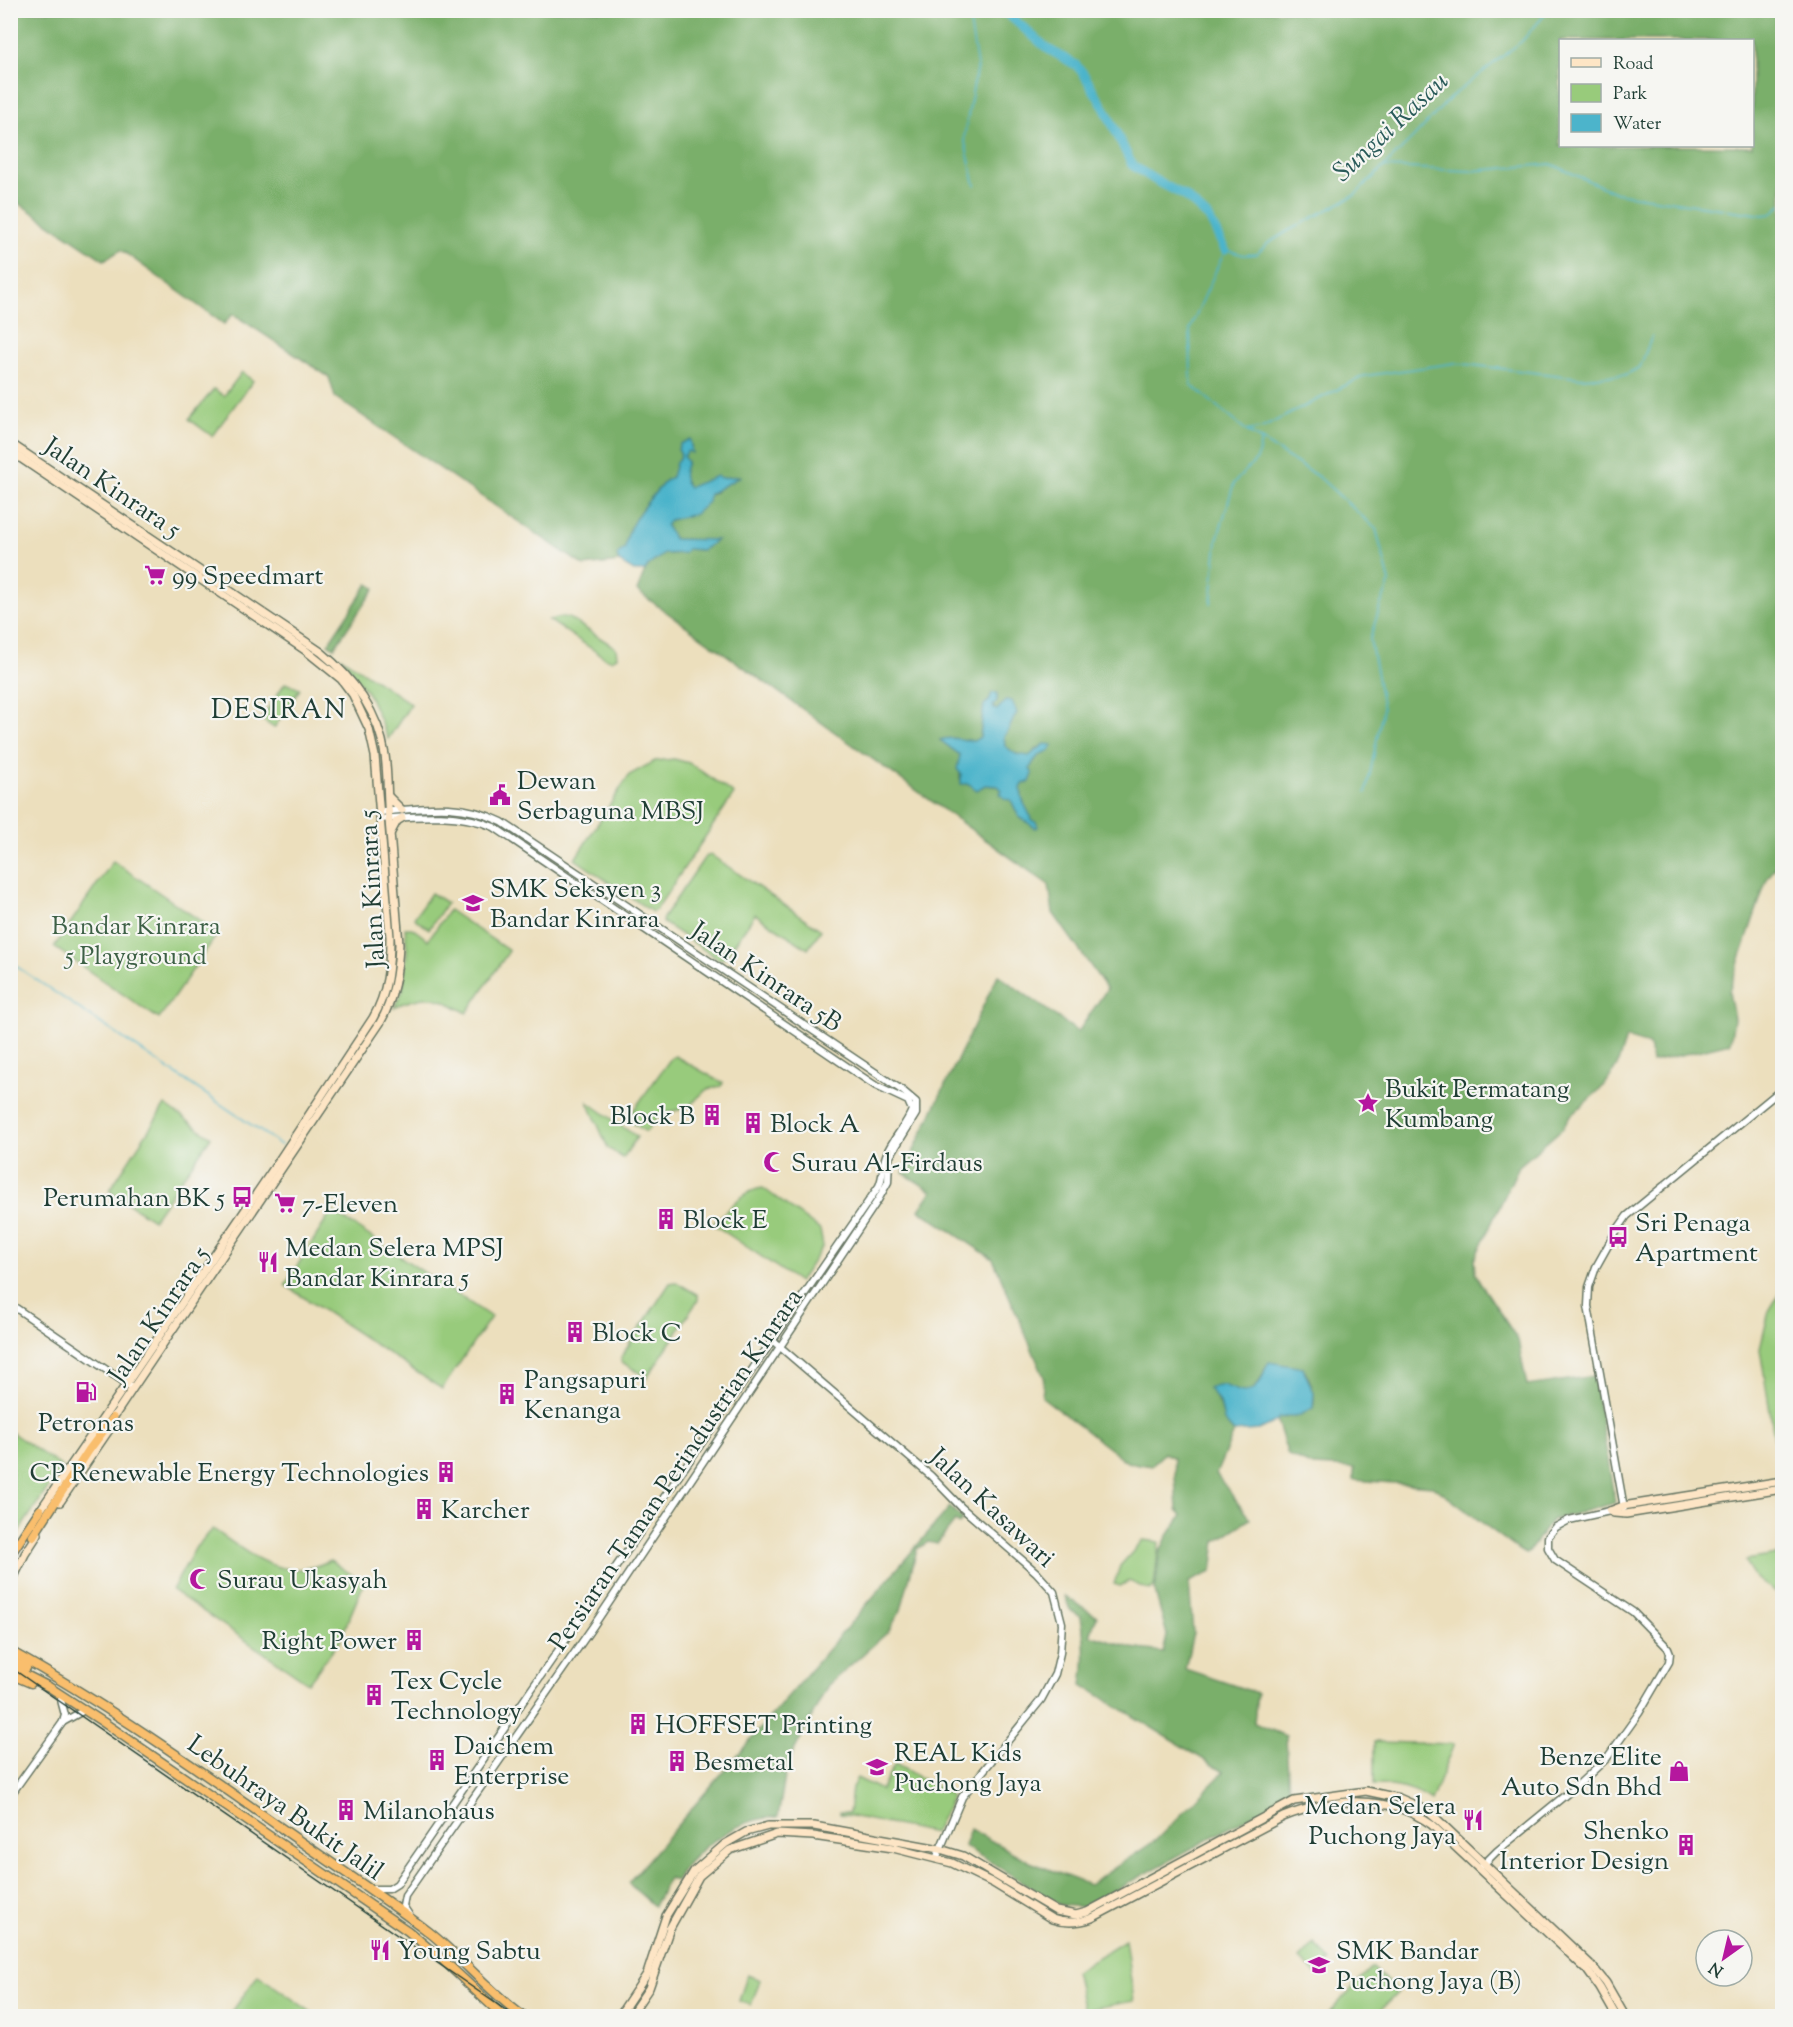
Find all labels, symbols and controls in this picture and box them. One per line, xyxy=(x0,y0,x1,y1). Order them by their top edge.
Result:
legend xyxy=(1559,39,1754,147)
text: Road xyxy=(1613,52,1653,78)
water label: Sungai Rasau xyxy=(1325,64,1459,192)
text: Park xyxy=(1613,82,1648,108)
text: Water xyxy=(1613,112,1662,138)
street label: Jalan Kinrara 5 xyxy=(34,428,188,549)
place label: 99 Speedmart xyxy=(172,559,324,596)
supermarket icon: 99 Speedmart xyxy=(143,563,167,587)
district label: DESIRAN xyxy=(211,692,347,731)
place label: Dewan Serbaguna MBSJ xyxy=(517,764,704,831)
public building icon: Dewan Serbaguna MBSJ xyxy=(488,783,512,807)
street label: Jalan Kinrara 5 xyxy=(351,809,396,971)
place label: SMK Seksyen 3 Bandar Kinrara xyxy=(490,872,661,939)
school or university icon: SMK Seksyen 3 Bandar Kinrara xyxy=(461,891,485,915)
park label: Bandar Kinrara 5 Playground xyxy=(51,909,221,976)
street label: Jalan Kinrara 5B xyxy=(681,913,848,1042)
place label: Bukit Permatang Kumbang xyxy=(1385,1072,1570,1139)
place icon: Bukit Permatang Kumbang xyxy=(1356,1091,1380,1115)
place label: Block B xyxy=(610,1099,695,1136)
building icon: Block B xyxy=(700,1103,724,1127)
place label: Block A xyxy=(770,1107,860,1144)
building icon: Block A xyxy=(741,1111,765,1135)
place label: Surau Al-Firdaus xyxy=(791,1146,983,1183)
mosque icon: Surau Al-Firdaus xyxy=(762,1150,786,1174)
place label: Perumahan BK 5 xyxy=(43,1181,225,1218)
bus stop icon: Perumahan BK 5 xyxy=(230,1185,254,1209)
place label: 7-Eleven xyxy=(302,1187,398,1224)
supermarket icon: 7-Eleven xyxy=(273,1191,297,1215)
place label: Block E xyxy=(683,1203,768,1240)
place label: Sri Penaga Apartment xyxy=(1635,1206,1758,1273)
building icon: Block E xyxy=(654,1207,678,1231)
bus stop icon: Sri Penaga Apartment xyxy=(1606,1225,1630,1249)
place label: Medan Selera MPSJ Bandar Kinrara 5 xyxy=(285,1231,504,1298)
street label: Jalan Kinrara 5 xyxy=(99,1239,220,1393)
restaurant icon: Medan Selera MPSJ Bandar Kinrara 5 xyxy=(256,1250,280,1274)
street label: Persiaran Taman Perindustrian Kinrara xyxy=(541,1282,813,1659)
place label: Block C xyxy=(592,1316,682,1353)
building icon: Block C xyxy=(563,1320,587,1344)
place label: Pangsapuri Kenanga xyxy=(524,1363,647,1430)
fuel station icon: Petronas xyxy=(74,1380,98,1404)
building icon: Pangsapuri Kenanga xyxy=(495,1382,519,1406)
place label: Petronas xyxy=(38,1406,134,1443)
street label: Jalan Kasawari xyxy=(919,1439,1063,1577)
place label: CP Renewable Energy Technologies xyxy=(30,1456,429,1493)
building icon: CP Renewable Energy Technologies xyxy=(434,1460,458,1484)
place label: Karcher xyxy=(441,1493,530,1530)
building icon: Karcher xyxy=(412,1497,436,1521)
place label: Surau Ukasyah xyxy=(217,1563,388,1600)
mosque icon: Surau Ukasyah xyxy=(188,1567,212,1591)
place label: Right Power xyxy=(261,1624,397,1661)
building icon: Right Power xyxy=(402,1628,426,1652)
place label: Tex Cycle Technology xyxy=(391,1664,522,1731)
building icon: Tex Cycle Technology xyxy=(362,1683,386,1707)
place label: HOFFSET Printing xyxy=(655,1708,872,1745)
building icon: HOFFSET Printing xyxy=(626,1712,650,1736)
street label: Lebuhraya Bukit Jalil xyxy=(179,1727,390,1891)
place label: Daichem Enterprise xyxy=(454,1729,569,1796)
place label: REAL Kids Puchong Jaya xyxy=(894,1736,1042,1803)
place label: Benze Elite Auto Sdn Bhd xyxy=(1501,1740,1662,1807)
place label: Besmetal xyxy=(694,1745,794,1782)
building icon: Daichem Enterprise xyxy=(425,1748,449,1772)
building icon: Besmetal xyxy=(665,1749,689,1773)
school or university icon: REAL Kids Puchong Jaya xyxy=(865,1755,889,1779)
shop icon: Benze Elite Auto Sdn Bhd xyxy=(1667,1759,1691,1783)
place label: Medan Selera Puchong Jaya xyxy=(1304,1789,1456,1856)
place label: Milanohaus xyxy=(363,1794,495,1831)
building icon: Milanohaus xyxy=(334,1798,358,1822)
restaurant icon: Medan Selera Puchong Jaya xyxy=(1461,1808,1485,1832)
place label: Shenko Interior Design xyxy=(1500,1814,1669,1881)
building icon: Shenko Interior Design xyxy=(1674,1833,1698,1857)
north arrow xyxy=(1694,1928,1754,1988)
place label: Young Sabtu xyxy=(397,1934,541,1971)
place label: SMK Bandar Puchong Jaya (B) xyxy=(1336,1934,1522,2001)
restaurant icon: Young Sabtu xyxy=(368,1938,392,1962)
school or university icon: SMK Bandar Puchong Jaya (B) xyxy=(1307,1953,1331,1977)
text: N xyxy=(1705,1955,1729,1981)

